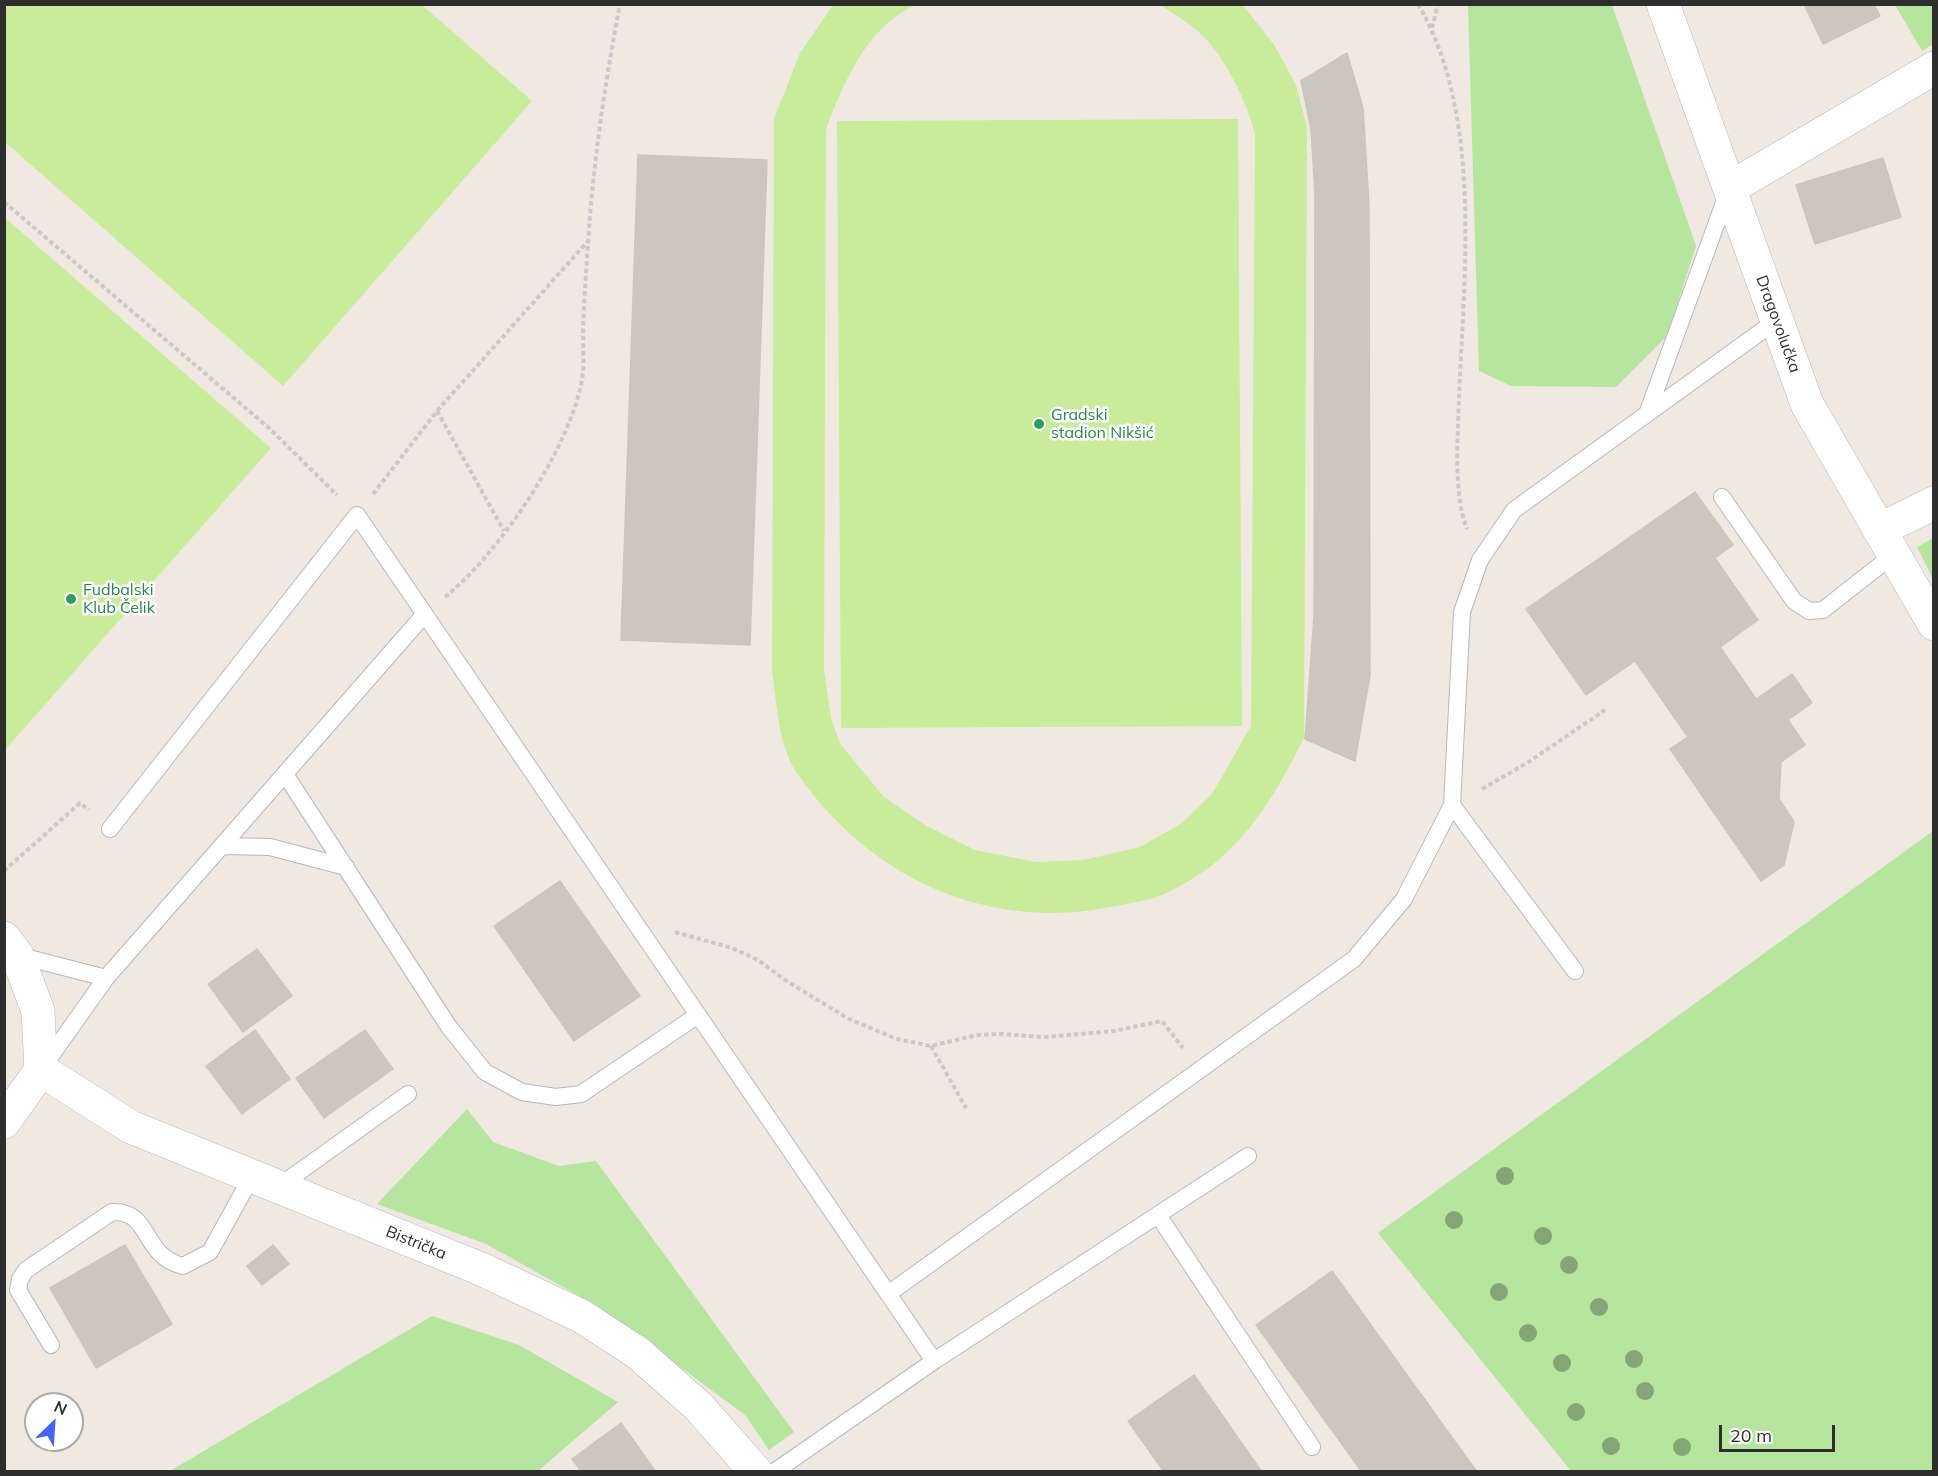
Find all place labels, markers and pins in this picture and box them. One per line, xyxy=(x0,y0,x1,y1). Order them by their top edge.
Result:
place label: Gradski stadion Nikšić xyxy=(1051,405,1154,443)
marker: Gradski stadion Nikšić xyxy=(1032,417,1046,431)
place label: Fudbalski Klub Čelik xyxy=(83,580,155,618)
marker: Fudbalski Klub Čelik xyxy=(64,592,78,606)

